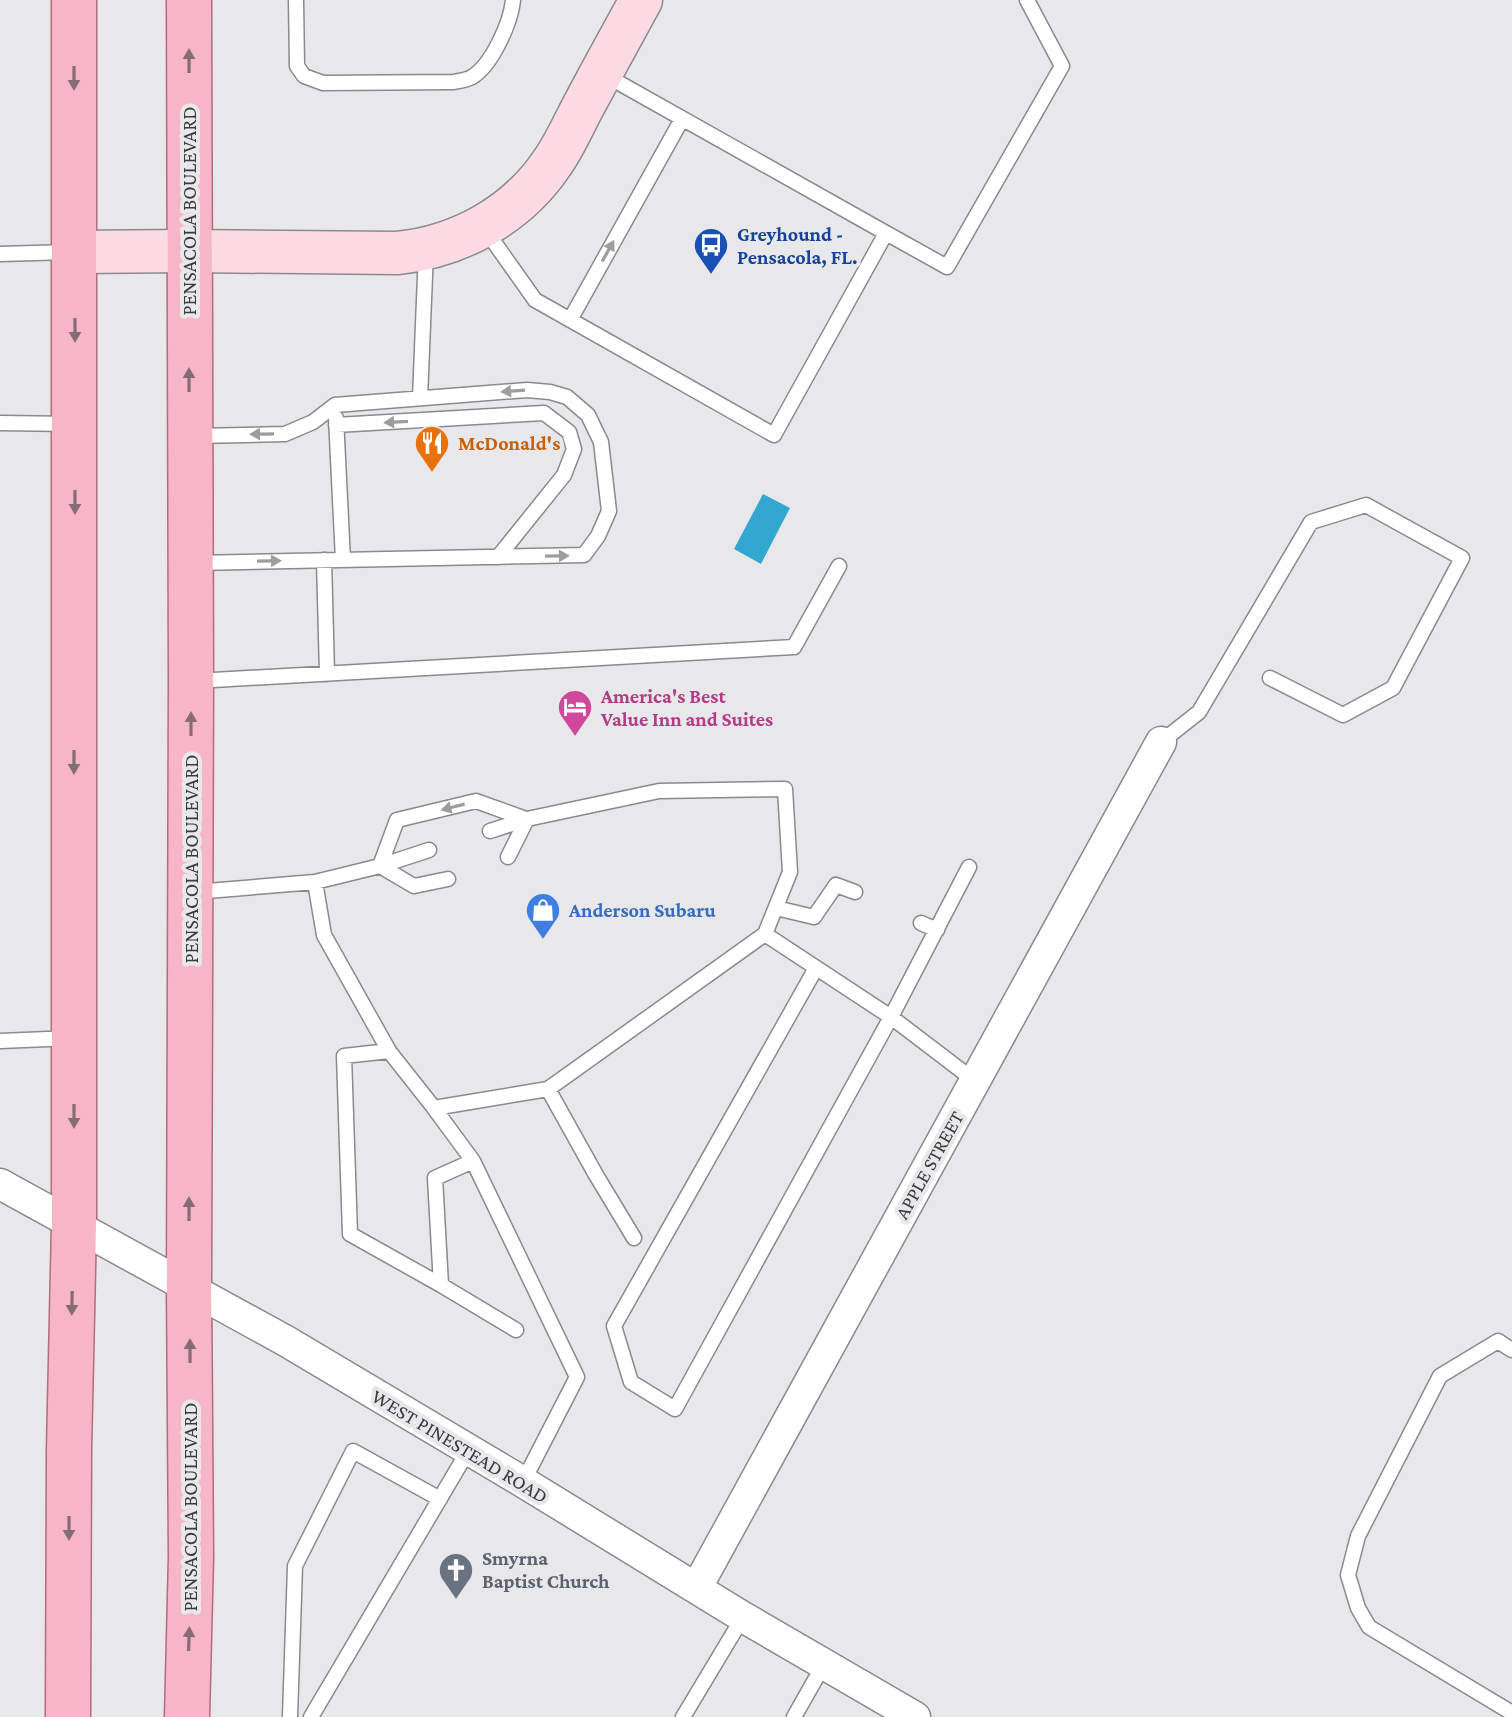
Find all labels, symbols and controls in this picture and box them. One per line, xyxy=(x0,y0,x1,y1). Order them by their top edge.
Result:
one-way arrow xyxy=(183,48,195,73)
one-way arrow xyxy=(68,66,80,91)
street label: PENSACOLA BOULEVARD xyxy=(178,106,200,316)
place label: Greyhound - Pensacola, FL. xyxy=(737,223,857,268)
bus stop icon: Greyhound - Pensacola, FL. xyxy=(692,226,730,276)
one-way arrow xyxy=(601,240,615,263)
one-way arrow xyxy=(69,318,81,343)
one-way arrow xyxy=(183,367,196,392)
one-way arrow xyxy=(500,385,525,398)
one-way arrow xyxy=(383,416,408,429)
restaurant icon: McDonald's xyxy=(413,424,451,474)
one-way arrow xyxy=(249,428,274,441)
place label: McDonald's xyxy=(458,432,560,454)
one-way arrow xyxy=(69,490,81,515)
one-way arrow xyxy=(545,550,570,562)
one-way arrow xyxy=(257,555,282,568)
place label: America's Best Value Inn and Suites xyxy=(600,685,773,730)
hotel icon: America's Best Value Inn and Suites xyxy=(556,688,594,738)
one-way arrow xyxy=(185,711,197,736)
one-way arrow xyxy=(68,750,80,775)
street label: PENSACOLA BOULEVARD xyxy=(180,754,202,964)
one-way arrow xyxy=(440,801,465,813)
shop icon: Anderson Subaru xyxy=(524,891,562,941)
place label: Anderson Subaru xyxy=(568,899,716,921)
one-way arrow xyxy=(68,1104,80,1129)
street label: APPLE STREET xyxy=(890,1107,968,1223)
one-way arrow xyxy=(183,1196,195,1221)
one-way arrow xyxy=(66,1291,79,1316)
one-way arrow xyxy=(183,1338,196,1363)
street label: WEST PINESTEAD ROAD xyxy=(368,1385,552,1507)
street label: PENSACOLA BOULEVARD xyxy=(179,1402,201,1612)
one-way arrow xyxy=(63,1516,75,1541)
place label: Smyrna Baptist Church xyxy=(482,1547,610,1592)
church icon: Smyrna Baptist Church xyxy=(437,1551,475,1601)
one-way arrow xyxy=(183,1626,196,1651)

